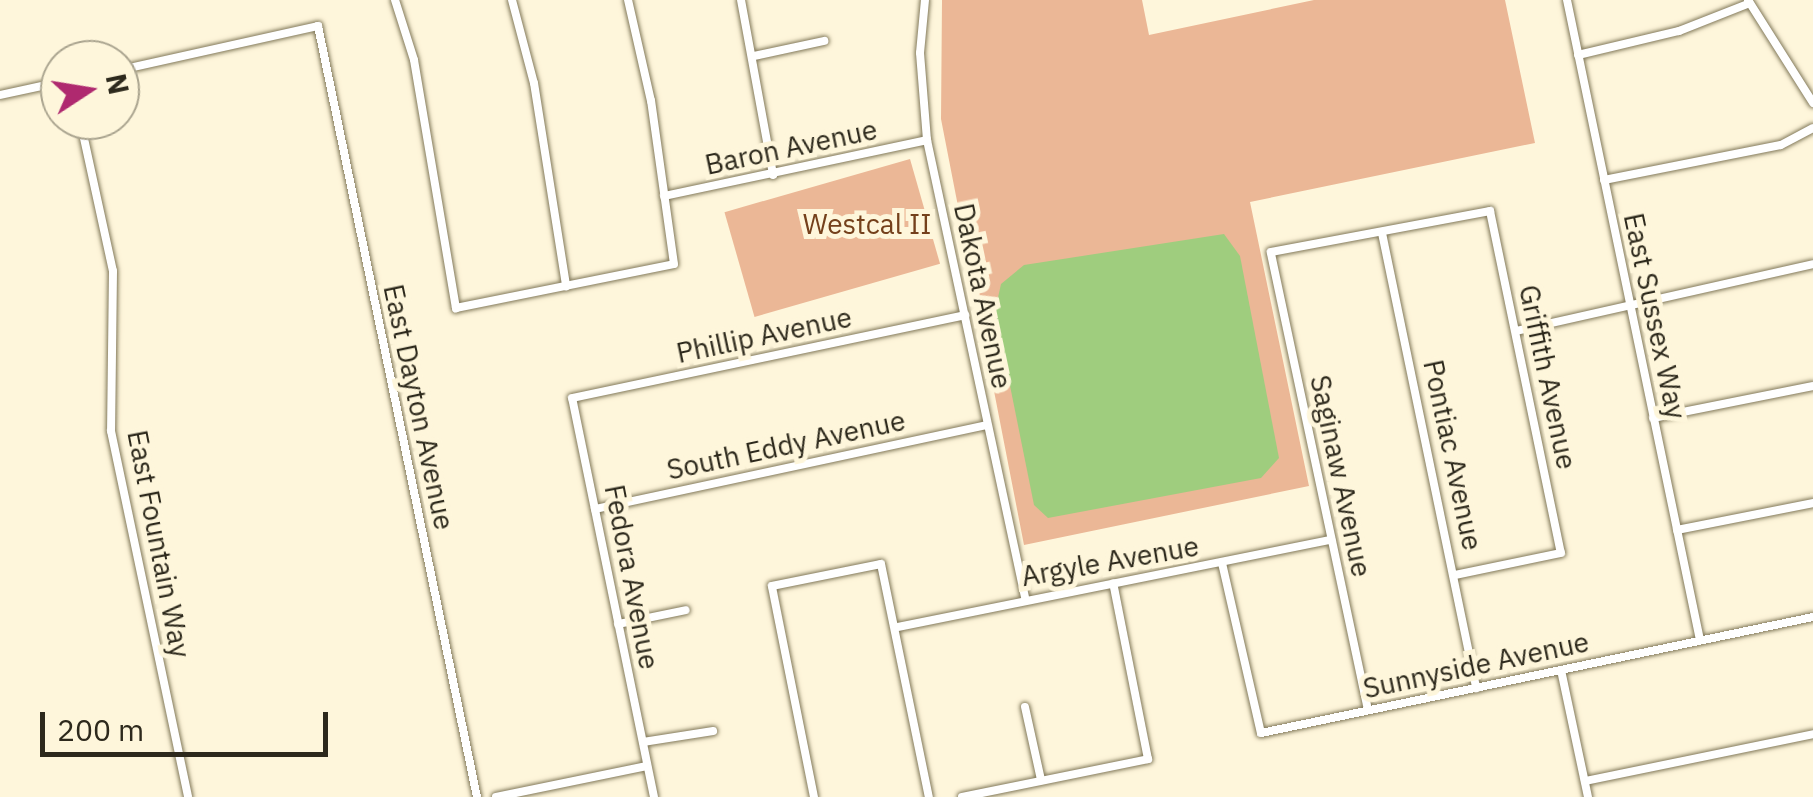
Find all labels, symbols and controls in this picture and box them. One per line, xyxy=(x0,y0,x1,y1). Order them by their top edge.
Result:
north arrow xyxy=(40,40,140,140)
text: N xyxy=(98,70,138,98)
street label: Baron Avenue xyxy=(702,112,880,182)
street label: Dakota Avenue xyxy=(947,200,1019,392)
park label: Westcal II xyxy=(803,207,931,241)
street label: East Sussex Way xyxy=(1617,210,1693,422)
street label: East Dayton Avenue xyxy=(377,281,461,533)
street label: Griffith Avenue xyxy=(1512,282,1584,472)
street label: Phillip Avenue xyxy=(673,300,855,370)
street label: Pontiac Avenue xyxy=(1416,357,1490,553)
street label: Saginaw Avenue xyxy=(1303,372,1379,580)
street label: South Eddy Avenue xyxy=(664,403,908,487)
street label: East Fountain Way xyxy=(120,427,198,661)
street label: Fedora Avenue xyxy=(598,482,666,672)
street label: Argyle Avenue xyxy=(1019,529,1201,593)
street label: Sunnyside Avenue xyxy=(1360,625,1592,705)
scale bar xyxy=(45,692,332,754)
text: 200 m xyxy=(57,710,144,749)

